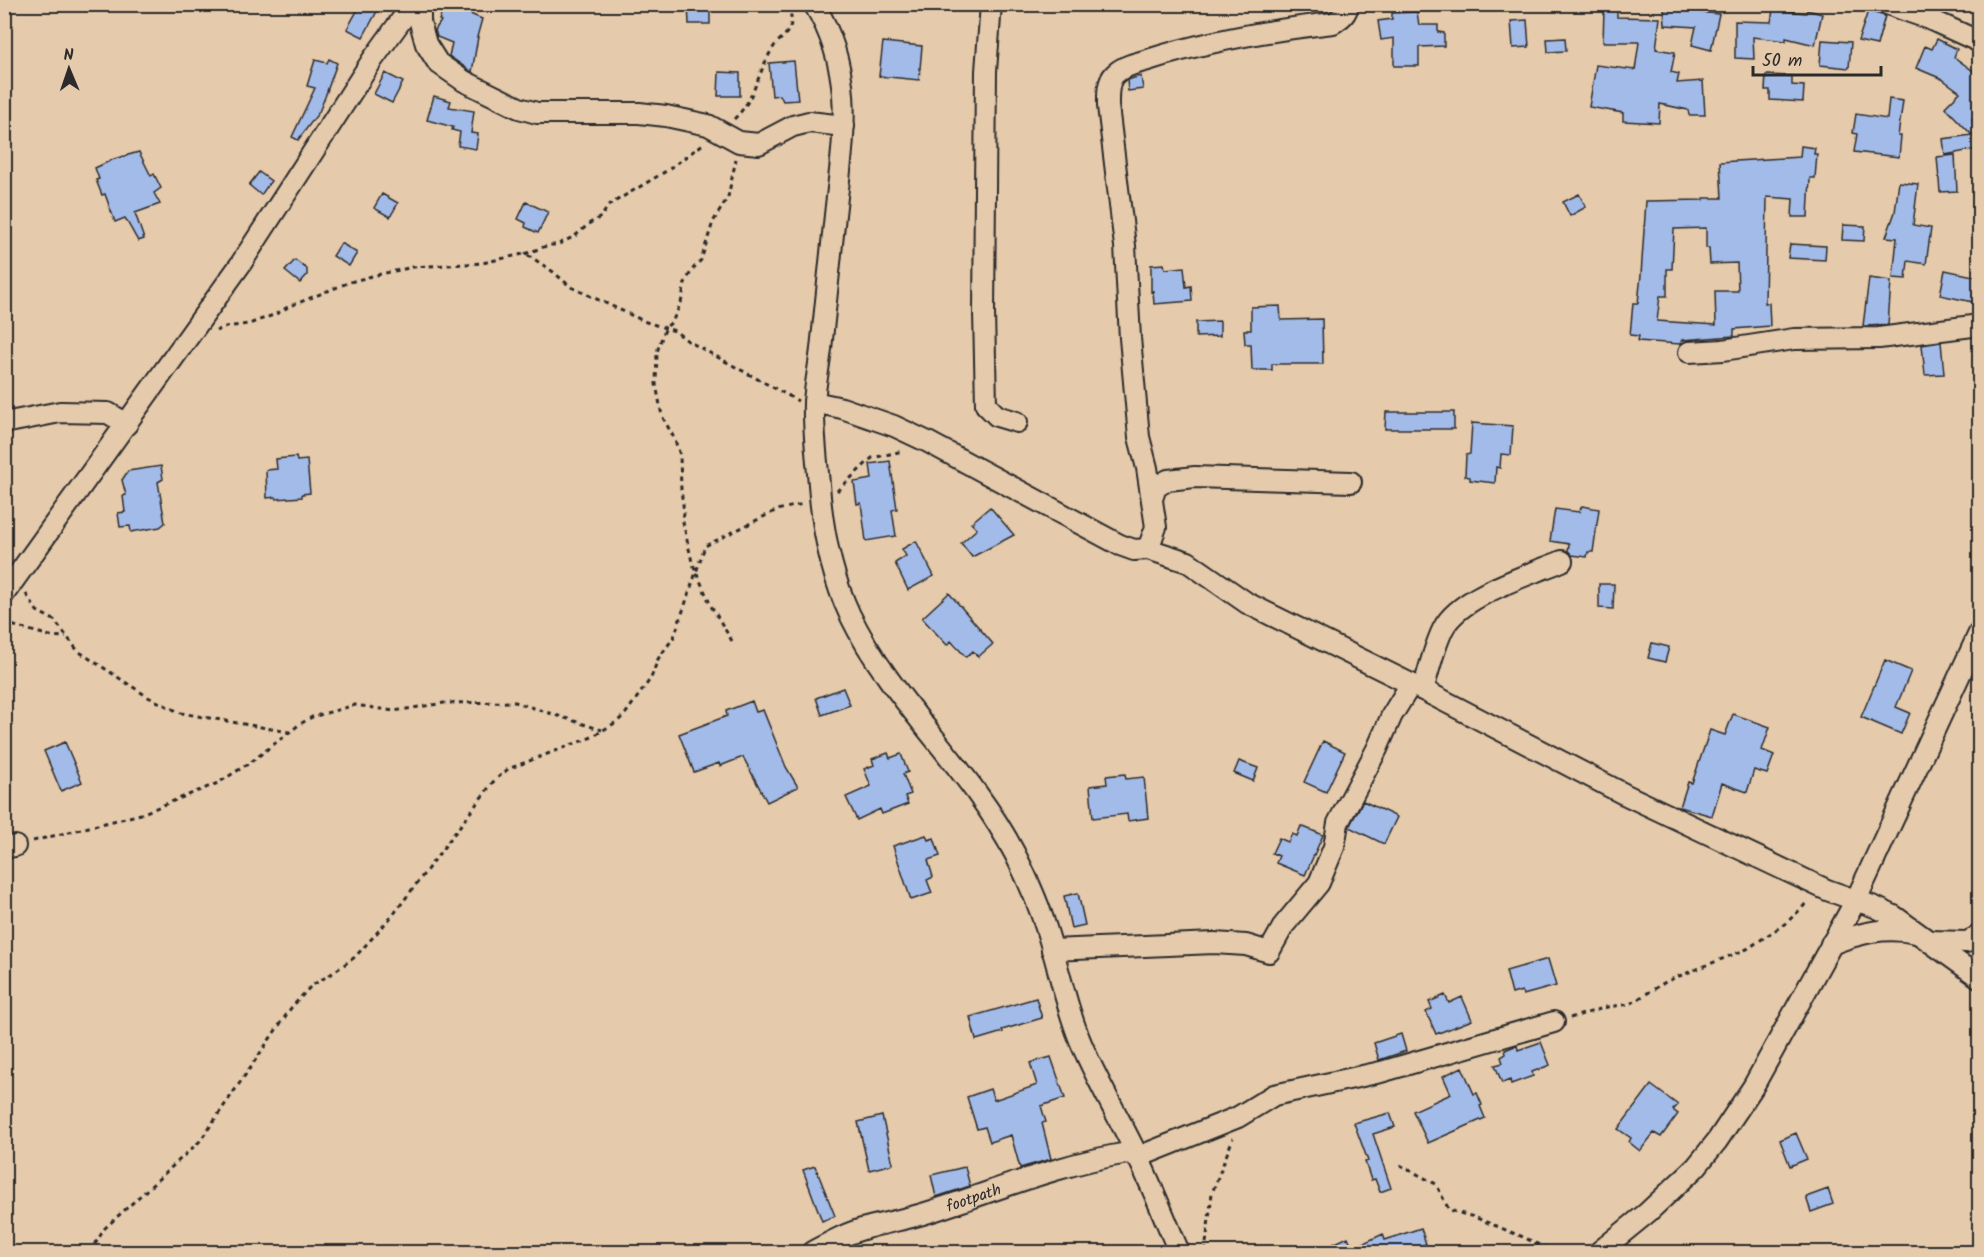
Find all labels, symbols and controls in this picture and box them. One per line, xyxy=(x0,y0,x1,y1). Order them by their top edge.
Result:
north arrow xyxy=(39,39,99,99)
scale bar xyxy=(1753,39,1880,77)
text: N xyxy=(63,43,74,68)
text: 50 m xyxy=(1762,47,1802,76)
street label: footpath xyxy=(943,1178,1005,1220)

